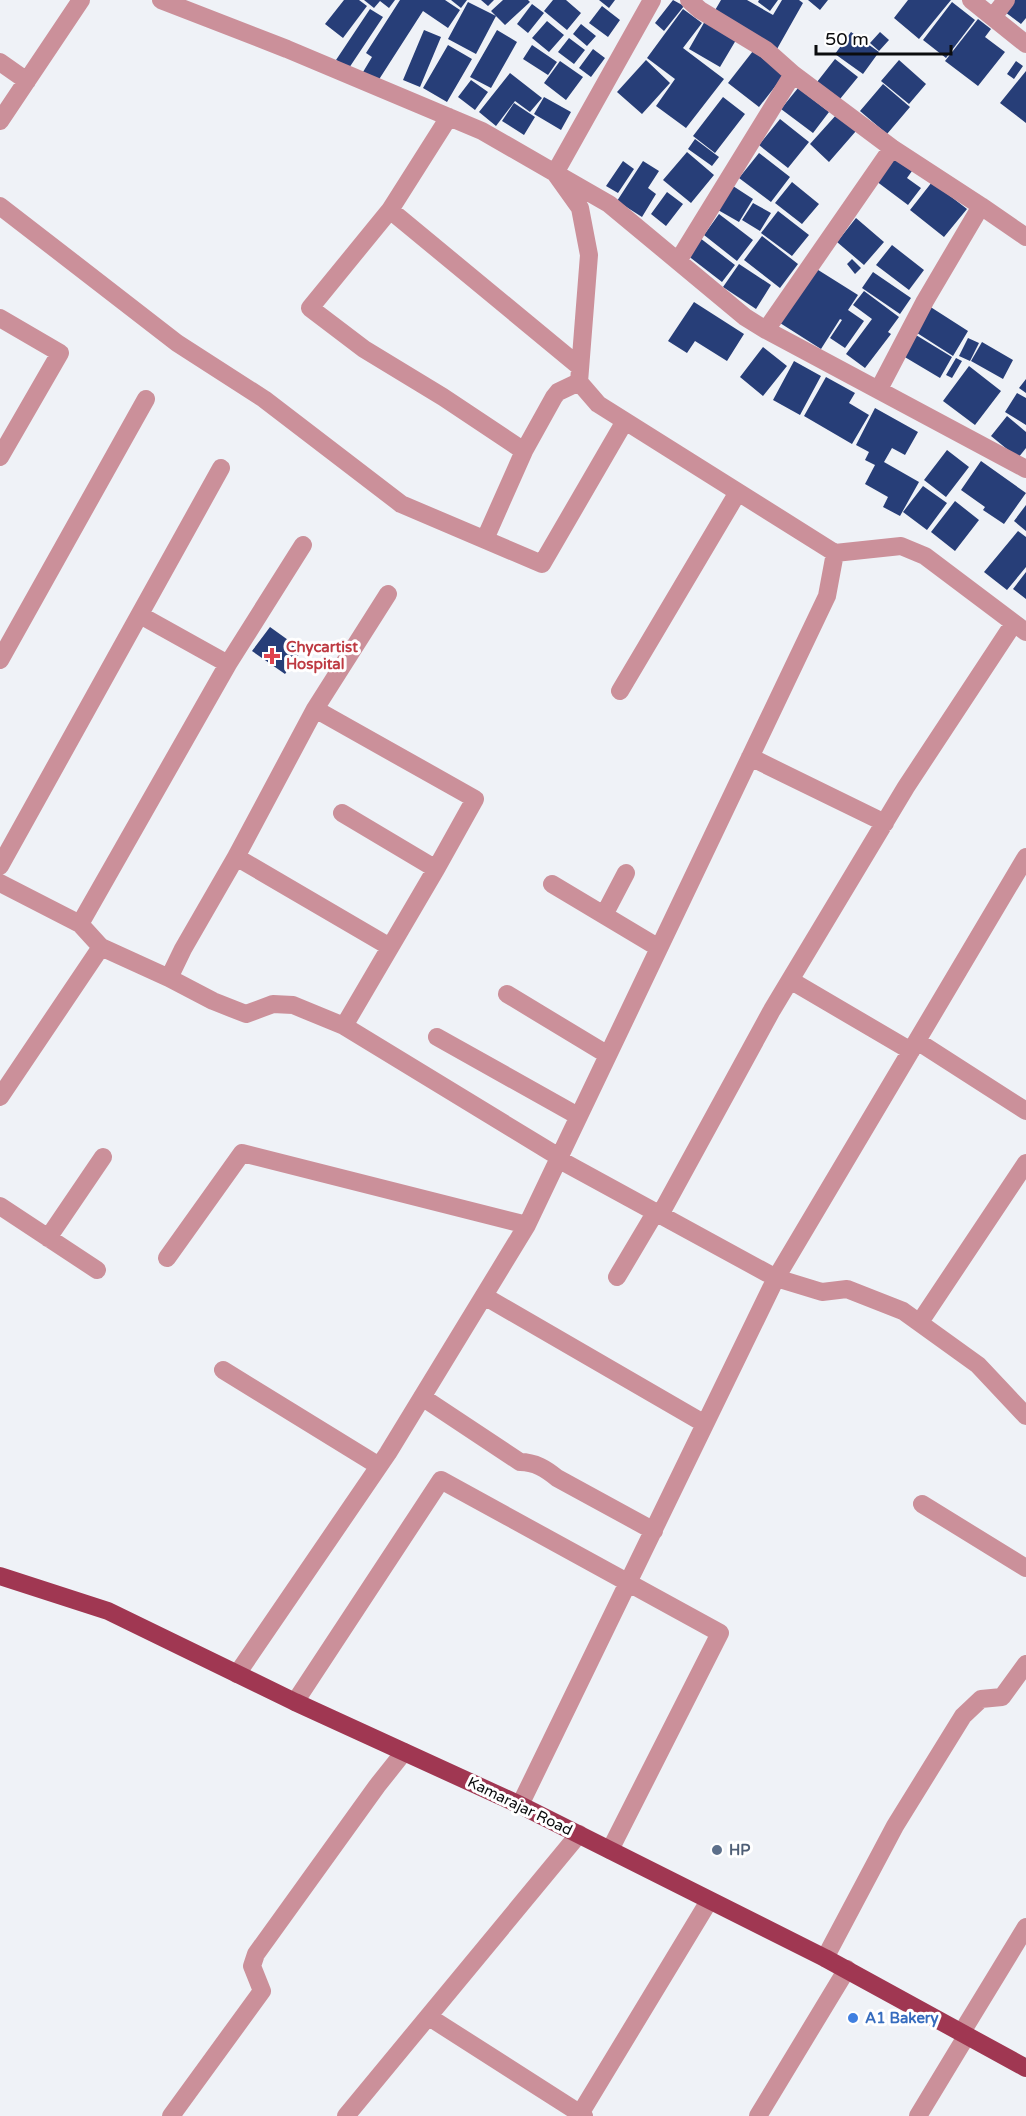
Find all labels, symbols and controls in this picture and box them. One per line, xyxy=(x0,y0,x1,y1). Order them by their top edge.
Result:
scale bar xyxy=(816,18,951,56)
text: 50 m xyxy=(825,28,869,50)
place label: Chycartist Hospital xyxy=(286,638,358,674)
marker: Chycartist Hospital xyxy=(263,647,281,665)
street label: Kamarajar Road xyxy=(465,1773,575,1839)
place label: HP xyxy=(729,1841,750,1859)
marker: HP xyxy=(710,1843,724,1857)
place label: A1 Bakery xyxy=(865,2009,939,2028)
marker: A1 Bakery xyxy=(846,2011,860,2025)

